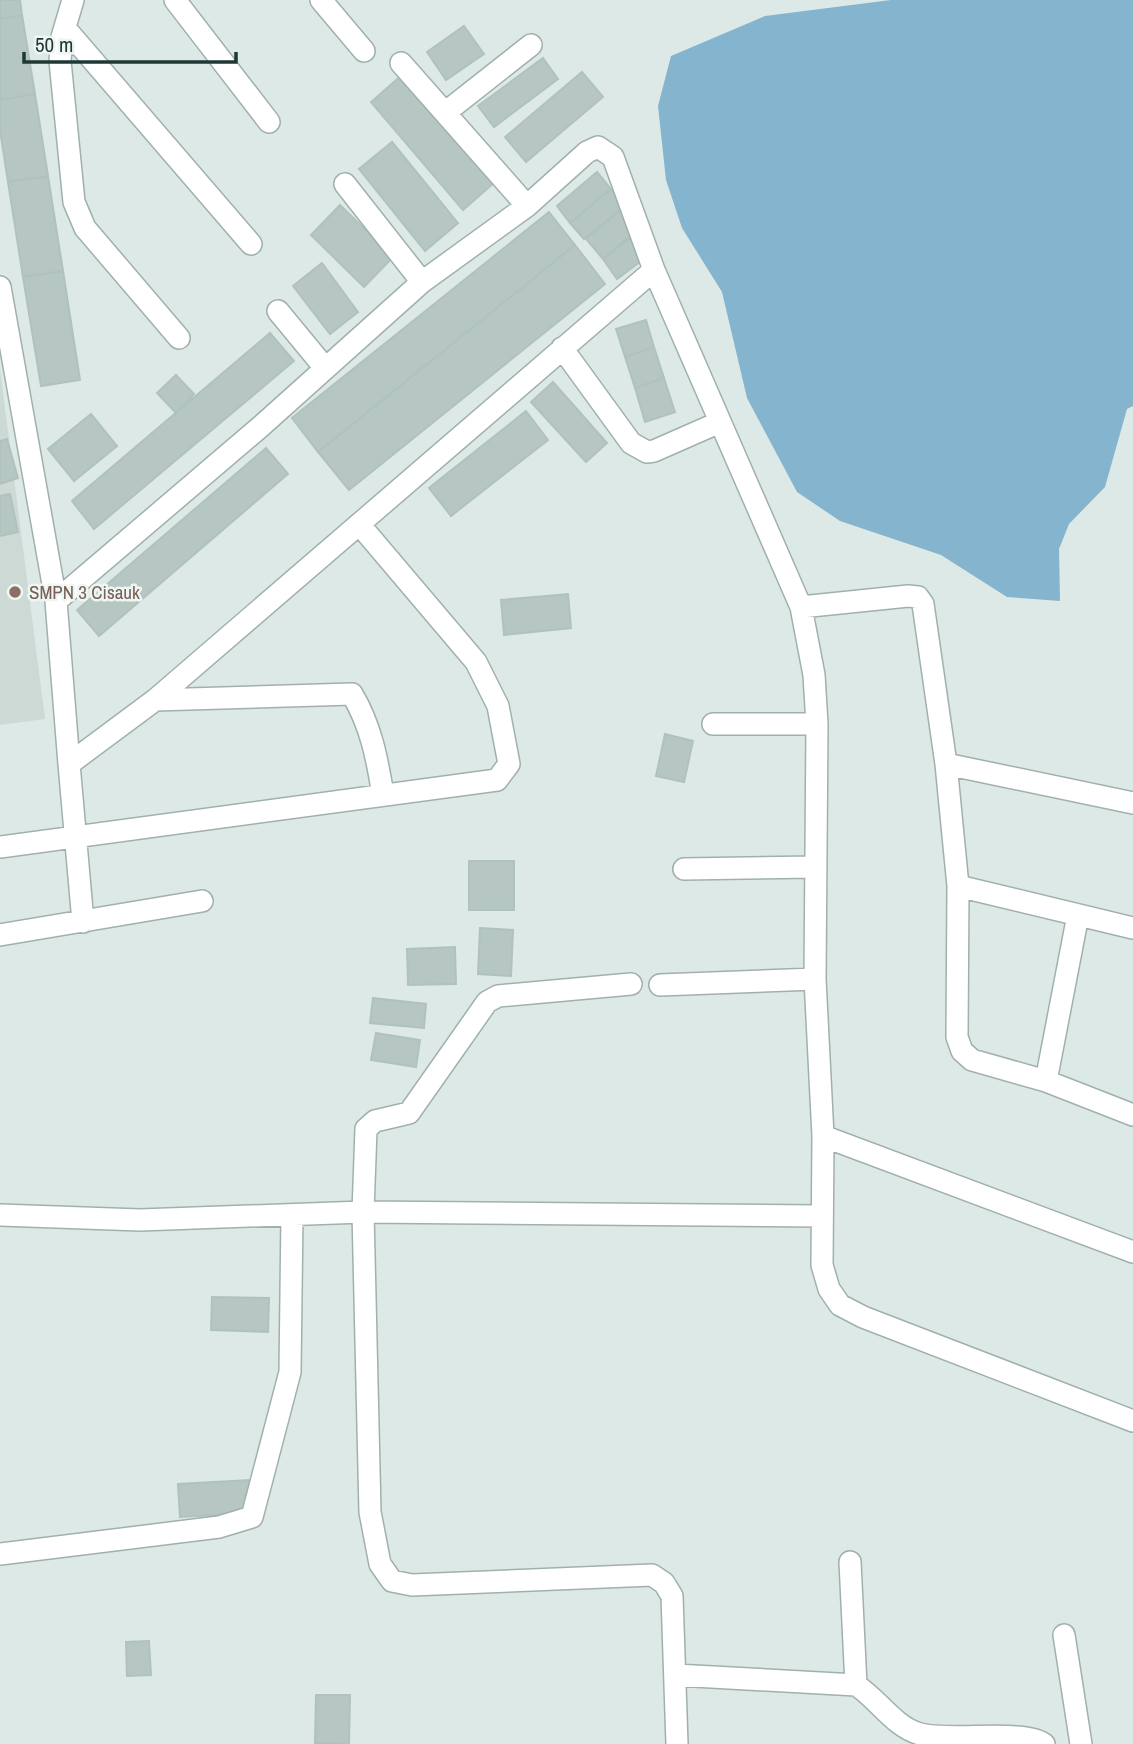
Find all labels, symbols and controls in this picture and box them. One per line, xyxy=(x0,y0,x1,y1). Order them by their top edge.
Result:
scale bar xyxy=(24,21,236,65)
text: 50 m xyxy=(35,30,73,59)
place label: SMPN 3 Cisauk xyxy=(29,579,140,605)
marker: SMPN 3 Cisauk xyxy=(7,584,23,600)

